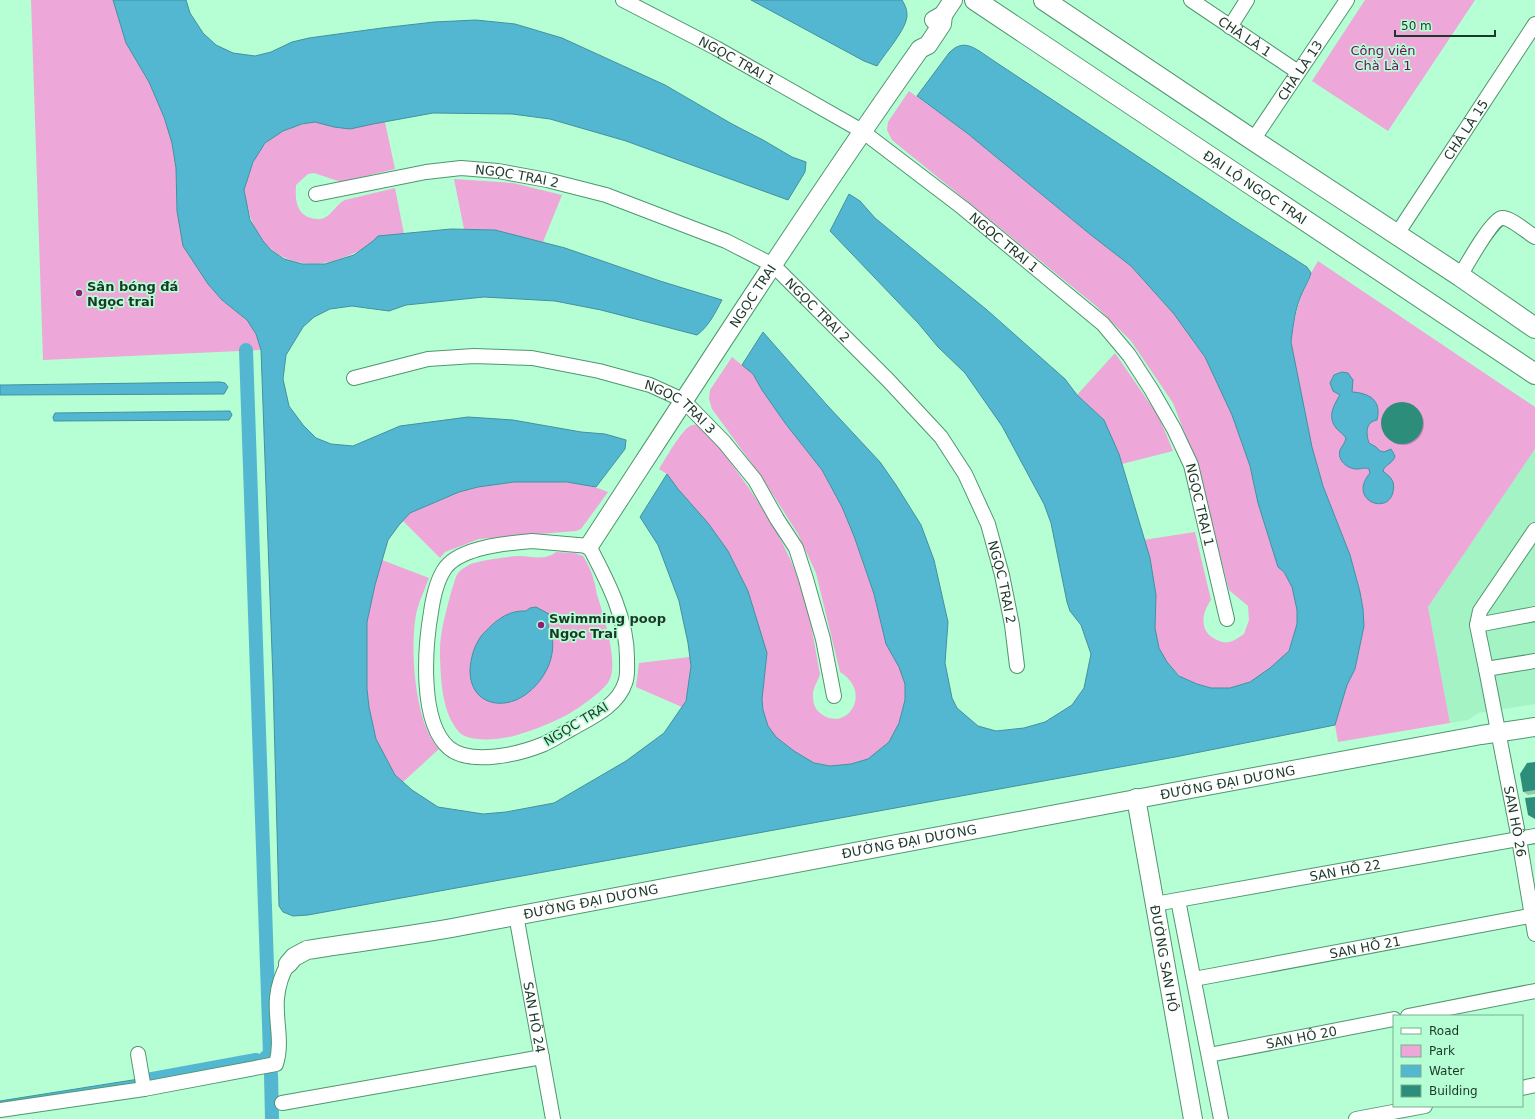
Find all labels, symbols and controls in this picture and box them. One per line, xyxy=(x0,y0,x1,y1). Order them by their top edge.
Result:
scale bar xyxy=(1395,12,1495,38)
street label: CHÀ LÀ 1 xyxy=(1216,13,1274,59)
text: 50 m xyxy=(1401,19,1432,33)
street label: NGỌC TRAI 1 xyxy=(696,33,778,88)
street label: CHÀ LÀ 13 xyxy=(1274,37,1325,103)
park label: Công viên Chà Là 1 xyxy=(1350,43,1416,73)
street label: CHÀ LÀ 15 xyxy=(1440,97,1491,163)
street label: ĐẠI LỘ NGỌC TRAI xyxy=(1201,147,1310,227)
street label: NGỌC TRAI 2 xyxy=(474,162,561,190)
street label: NGỌC TRAI 1 xyxy=(967,209,1042,275)
street label: NGỌC TRAI xyxy=(726,261,779,330)
street label: NGỌC TRAI 2 xyxy=(783,275,853,345)
place label: Sân bóng đá Ngọc trai xyxy=(87,279,178,309)
marker: Sân bóng đá Ngọc trai xyxy=(74,288,84,298)
street label: NGỌC TRAI 3 xyxy=(643,376,719,436)
street label: NGỌC TRAI 1 xyxy=(1183,462,1217,548)
street label: NGỌC TRAI 2 xyxy=(985,539,1019,625)
place label: Swimming poop Ngọc Trai xyxy=(549,611,666,641)
marker: Swimming poop Ngọc Trai xyxy=(536,620,546,630)
street label: NGỌC TRAI xyxy=(541,699,611,749)
street label: ĐƯỜNG ĐẠI DƯƠNG xyxy=(1159,762,1296,802)
street label: SAN HÔ 26 xyxy=(1501,785,1529,858)
street label: ĐƯỜNG ĐẠI DƯƠNG xyxy=(841,821,978,861)
street label: SAN HÔ 22 xyxy=(1308,856,1382,884)
street label: ĐƯỜNG ĐẠI DƯƠNG xyxy=(522,881,659,921)
street label: ĐƯỜNG SAN HÔ xyxy=(1148,904,1181,1013)
street label: SAN HÔ 21 xyxy=(1328,933,1402,961)
street label: SAN HÔ 24 xyxy=(521,981,548,1054)
legend xyxy=(1393,1015,1523,1107)
street label: SAN HÔ 20 xyxy=(1264,1023,1338,1051)
text: Road xyxy=(1429,1024,1459,1038)
text: Park xyxy=(1429,1044,1455,1058)
text: Water xyxy=(1429,1064,1465,1078)
text: Building xyxy=(1429,1084,1478,1098)

